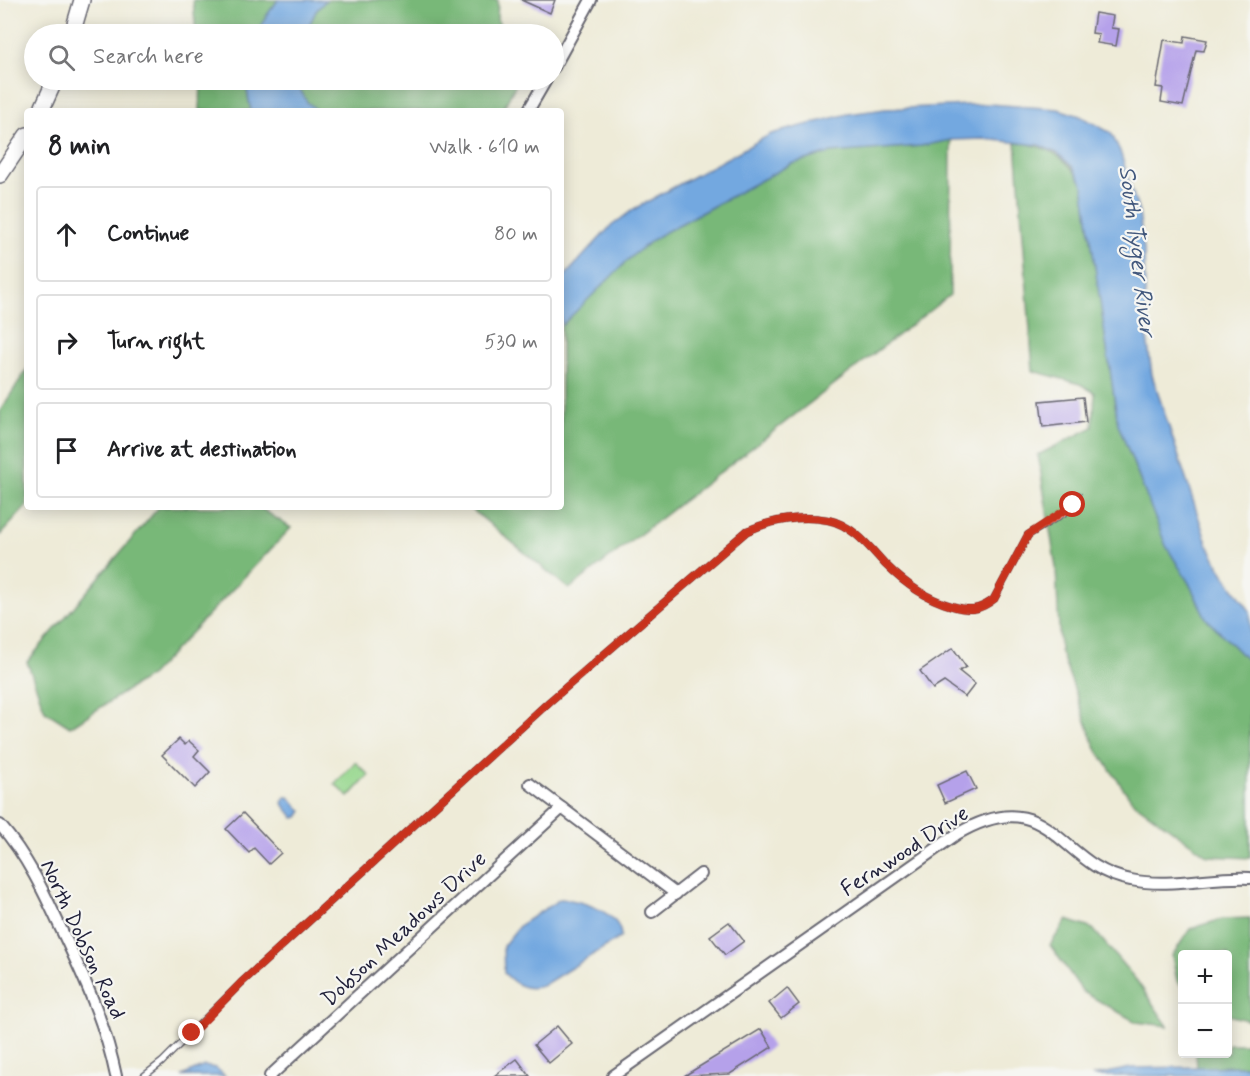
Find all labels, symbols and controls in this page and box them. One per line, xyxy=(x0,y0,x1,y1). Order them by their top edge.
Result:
search box xyxy=(24,24,564,90)
icon: search xyxy=(45,41,78,74)
text: Search here xyxy=(93,43,204,71)
text: 8 min xyxy=(48,130,111,164)
text: Walk · 610 m xyxy=(429,134,540,161)
water label: South Tyger River xyxy=(1109,164,1163,341)
icon: ahead xyxy=(50,218,83,251)
text: Continue xyxy=(107,220,189,248)
text: 80 m xyxy=(494,221,538,248)
icon: right xyxy=(50,326,83,359)
text: Turn right xyxy=(107,328,205,356)
text: 530 m xyxy=(484,329,538,356)
icon: arrive xyxy=(50,434,83,467)
text: Arrive at destination xyxy=(107,436,297,464)
route start xyxy=(1059,491,1085,517)
street label: Fernwood Drive xyxy=(836,800,975,904)
street label: Dobson Meadows Drive xyxy=(316,846,493,1013)
street label: North Dobson Road xyxy=(33,856,131,1024)
map controls xyxy=(1178,950,1232,1058)
button: + xyxy=(1178,950,1232,1004)
button: − xyxy=(1178,1004,1232,1058)
route end xyxy=(178,1019,204,1045)

